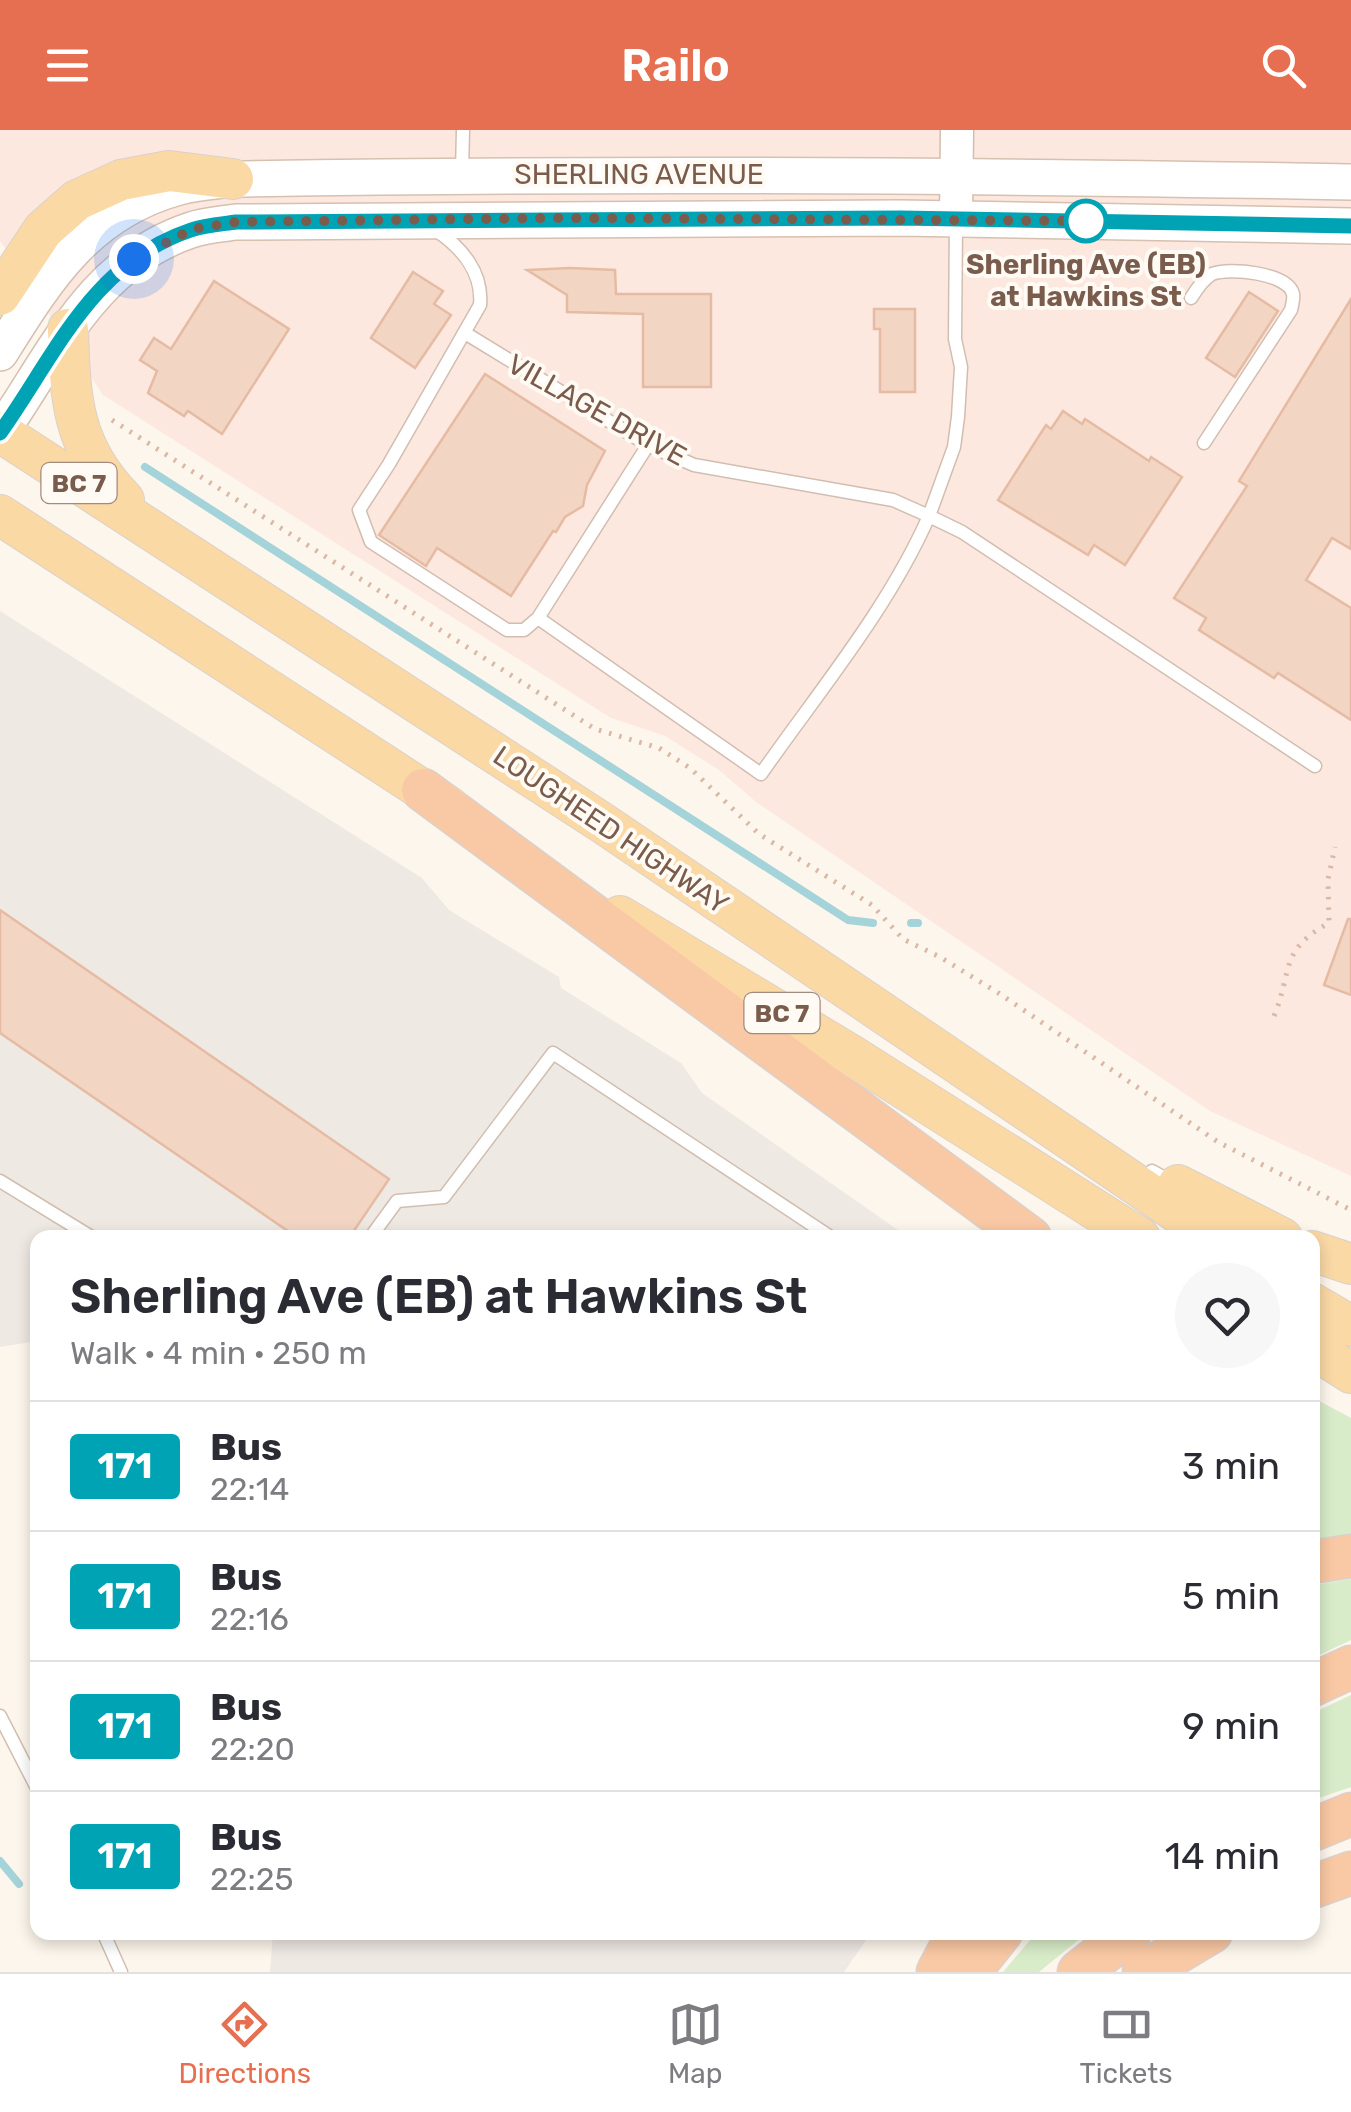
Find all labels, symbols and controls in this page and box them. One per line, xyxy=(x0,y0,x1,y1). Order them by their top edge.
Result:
icon: menu xyxy=(40,38,95,93)
icon: search xyxy=(1256,38,1311,93)
text: Railo xyxy=(621,39,730,92)
street label: SHERLING AVENUE xyxy=(514,158,764,191)
marker: Sherling Ave (EB) at Hawkins St xyxy=(1065,200,1107,242)
your location xyxy=(109,234,159,284)
place label: Sherling Ave (EB) at Hawkins St xyxy=(966,248,1206,313)
street label: VILLAGE DRIVE xyxy=(502,347,692,473)
road number: BC 7 xyxy=(42,463,116,503)
street label: LOUGHEED HIGHWAY xyxy=(487,739,735,921)
road number: BC 7 xyxy=(744,993,820,1033)
button: heart xyxy=(1175,1263,1280,1368)
text: Sherling Ave (EB) at Hawkins St xyxy=(70,1268,807,1325)
text: Walk · 4 min · 250 m xyxy=(70,1334,367,1372)
text: Bus xyxy=(210,1424,282,1470)
text: 3 min xyxy=(1182,1443,1280,1489)
text: 171 xyxy=(98,1445,152,1487)
text: 22:14 xyxy=(210,1470,289,1508)
text: Bus xyxy=(210,1554,282,1600)
text: 5 min xyxy=(1182,1573,1280,1619)
text: 171 xyxy=(98,1575,152,1617)
text: 22:16 xyxy=(210,1600,289,1638)
text: Bus xyxy=(210,1684,282,1730)
text: 9 min xyxy=(1182,1703,1280,1749)
text: 171 xyxy=(98,1705,152,1747)
text: 22:20 xyxy=(210,1730,295,1768)
text: Bus xyxy=(210,1814,282,1860)
text: 14 min xyxy=(1165,1833,1280,1879)
text: 171 xyxy=(98,1835,152,1877)
text: 22:25 xyxy=(210,1860,294,1898)
tab: Directions xyxy=(178,1997,311,2090)
tab: Map xyxy=(668,1997,723,2090)
tab: Tickets xyxy=(1080,1997,1173,2090)

